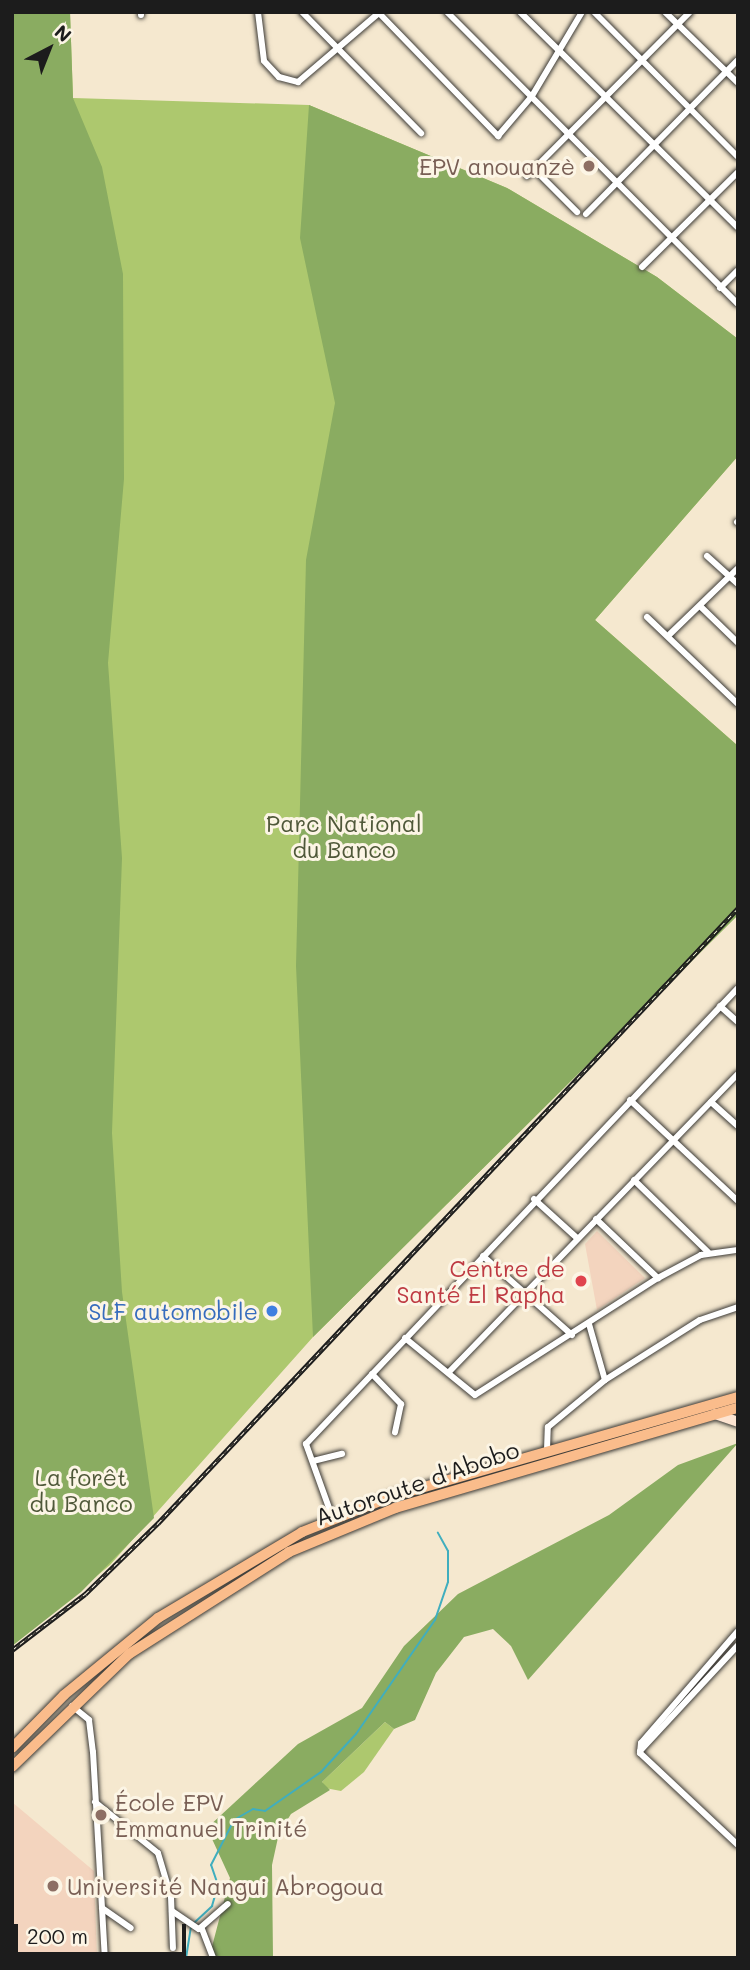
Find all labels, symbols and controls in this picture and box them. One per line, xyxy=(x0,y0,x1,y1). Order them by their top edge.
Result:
north arrow xyxy=(14,14,84,84)
text: N xyxy=(50,19,77,47)
place label: EPV anouanzè xyxy=(419,152,575,180)
marker: EPV anouanzè xyxy=(581,158,597,174)
park label: Parc National du Banco xyxy=(266,809,422,863)
place label: Centre de Santé El Rapha xyxy=(396,1254,565,1308)
marker: Centre de Santé El Rapha xyxy=(571,1271,591,1291)
place label: SLF automobile xyxy=(88,1297,258,1325)
marker: SLF automobile xyxy=(264,1303,280,1319)
street label: Autoroute d'Abobo xyxy=(311,1435,523,1531)
park label: La forêt du Banco xyxy=(29,1463,133,1517)
place label: École EPV Emmanuel Trinité xyxy=(115,1788,307,1842)
marker: École EPV Emmanuel Trinité xyxy=(93,1807,109,1823)
place label: Université Nangui Abrogoua xyxy=(67,1872,384,1900)
marker: Université Nangui Abrogoua xyxy=(45,1878,61,1894)
scale bar xyxy=(18,1910,189,1954)
text: 200 m xyxy=(27,1922,88,1949)

